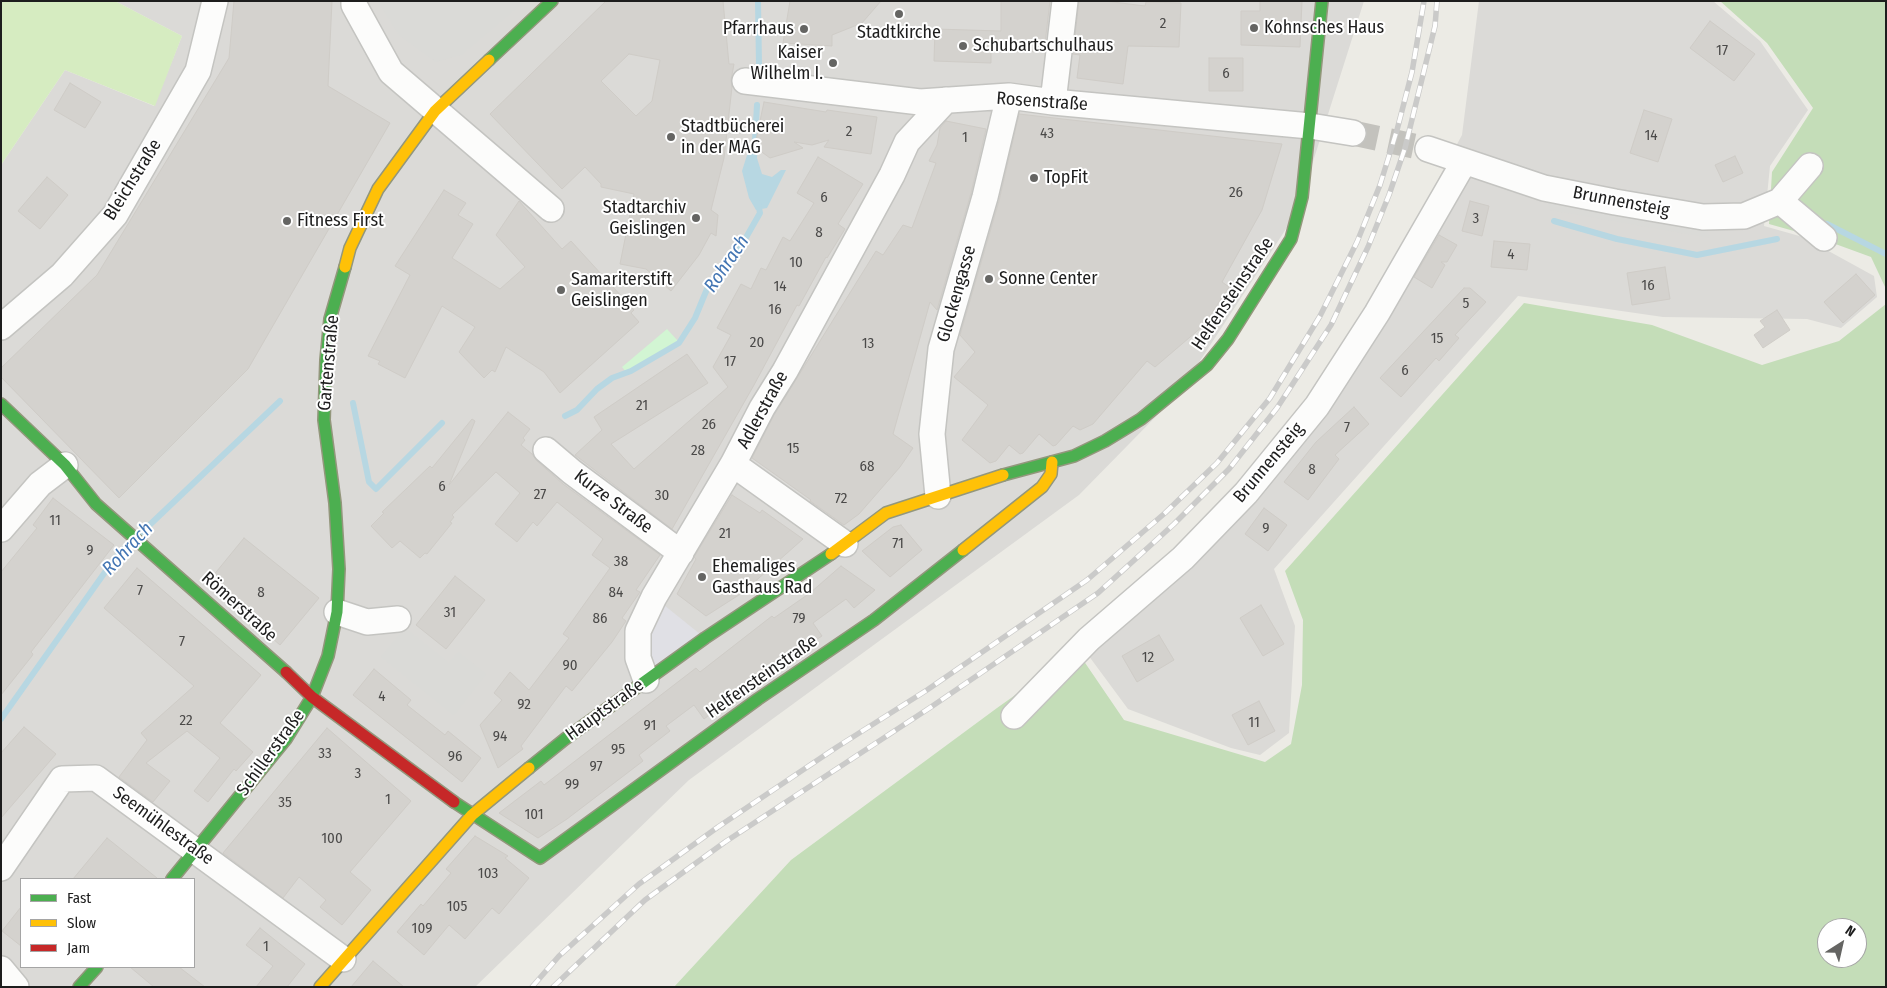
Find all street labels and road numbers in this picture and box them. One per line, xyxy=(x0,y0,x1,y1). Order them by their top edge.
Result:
street label: Rosenstraße xyxy=(996,88,1088,116)
street label: Bleichstraße xyxy=(100,135,166,225)
street label: Brunnensteig xyxy=(1571,182,1671,222)
street label: Helfensteinstraße xyxy=(1187,234,1279,354)
street label: Glockengasse xyxy=(933,243,981,345)
street label: Gartenstraße xyxy=(314,314,344,412)
street label: Adlerstraße xyxy=(733,367,793,453)
street label: Brunnensteig xyxy=(1229,418,1309,508)
street label: Kurze Straße xyxy=(569,465,657,539)
street label: Römerstraße xyxy=(197,567,281,647)
street label: Helfensteinstraße xyxy=(702,631,822,723)
street label: Hauptstraße xyxy=(562,674,648,746)
street label: Schillerstraße xyxy=(232,706,310,800)
street label: Seemühlestraße xyxy=(108,782,218,870)

